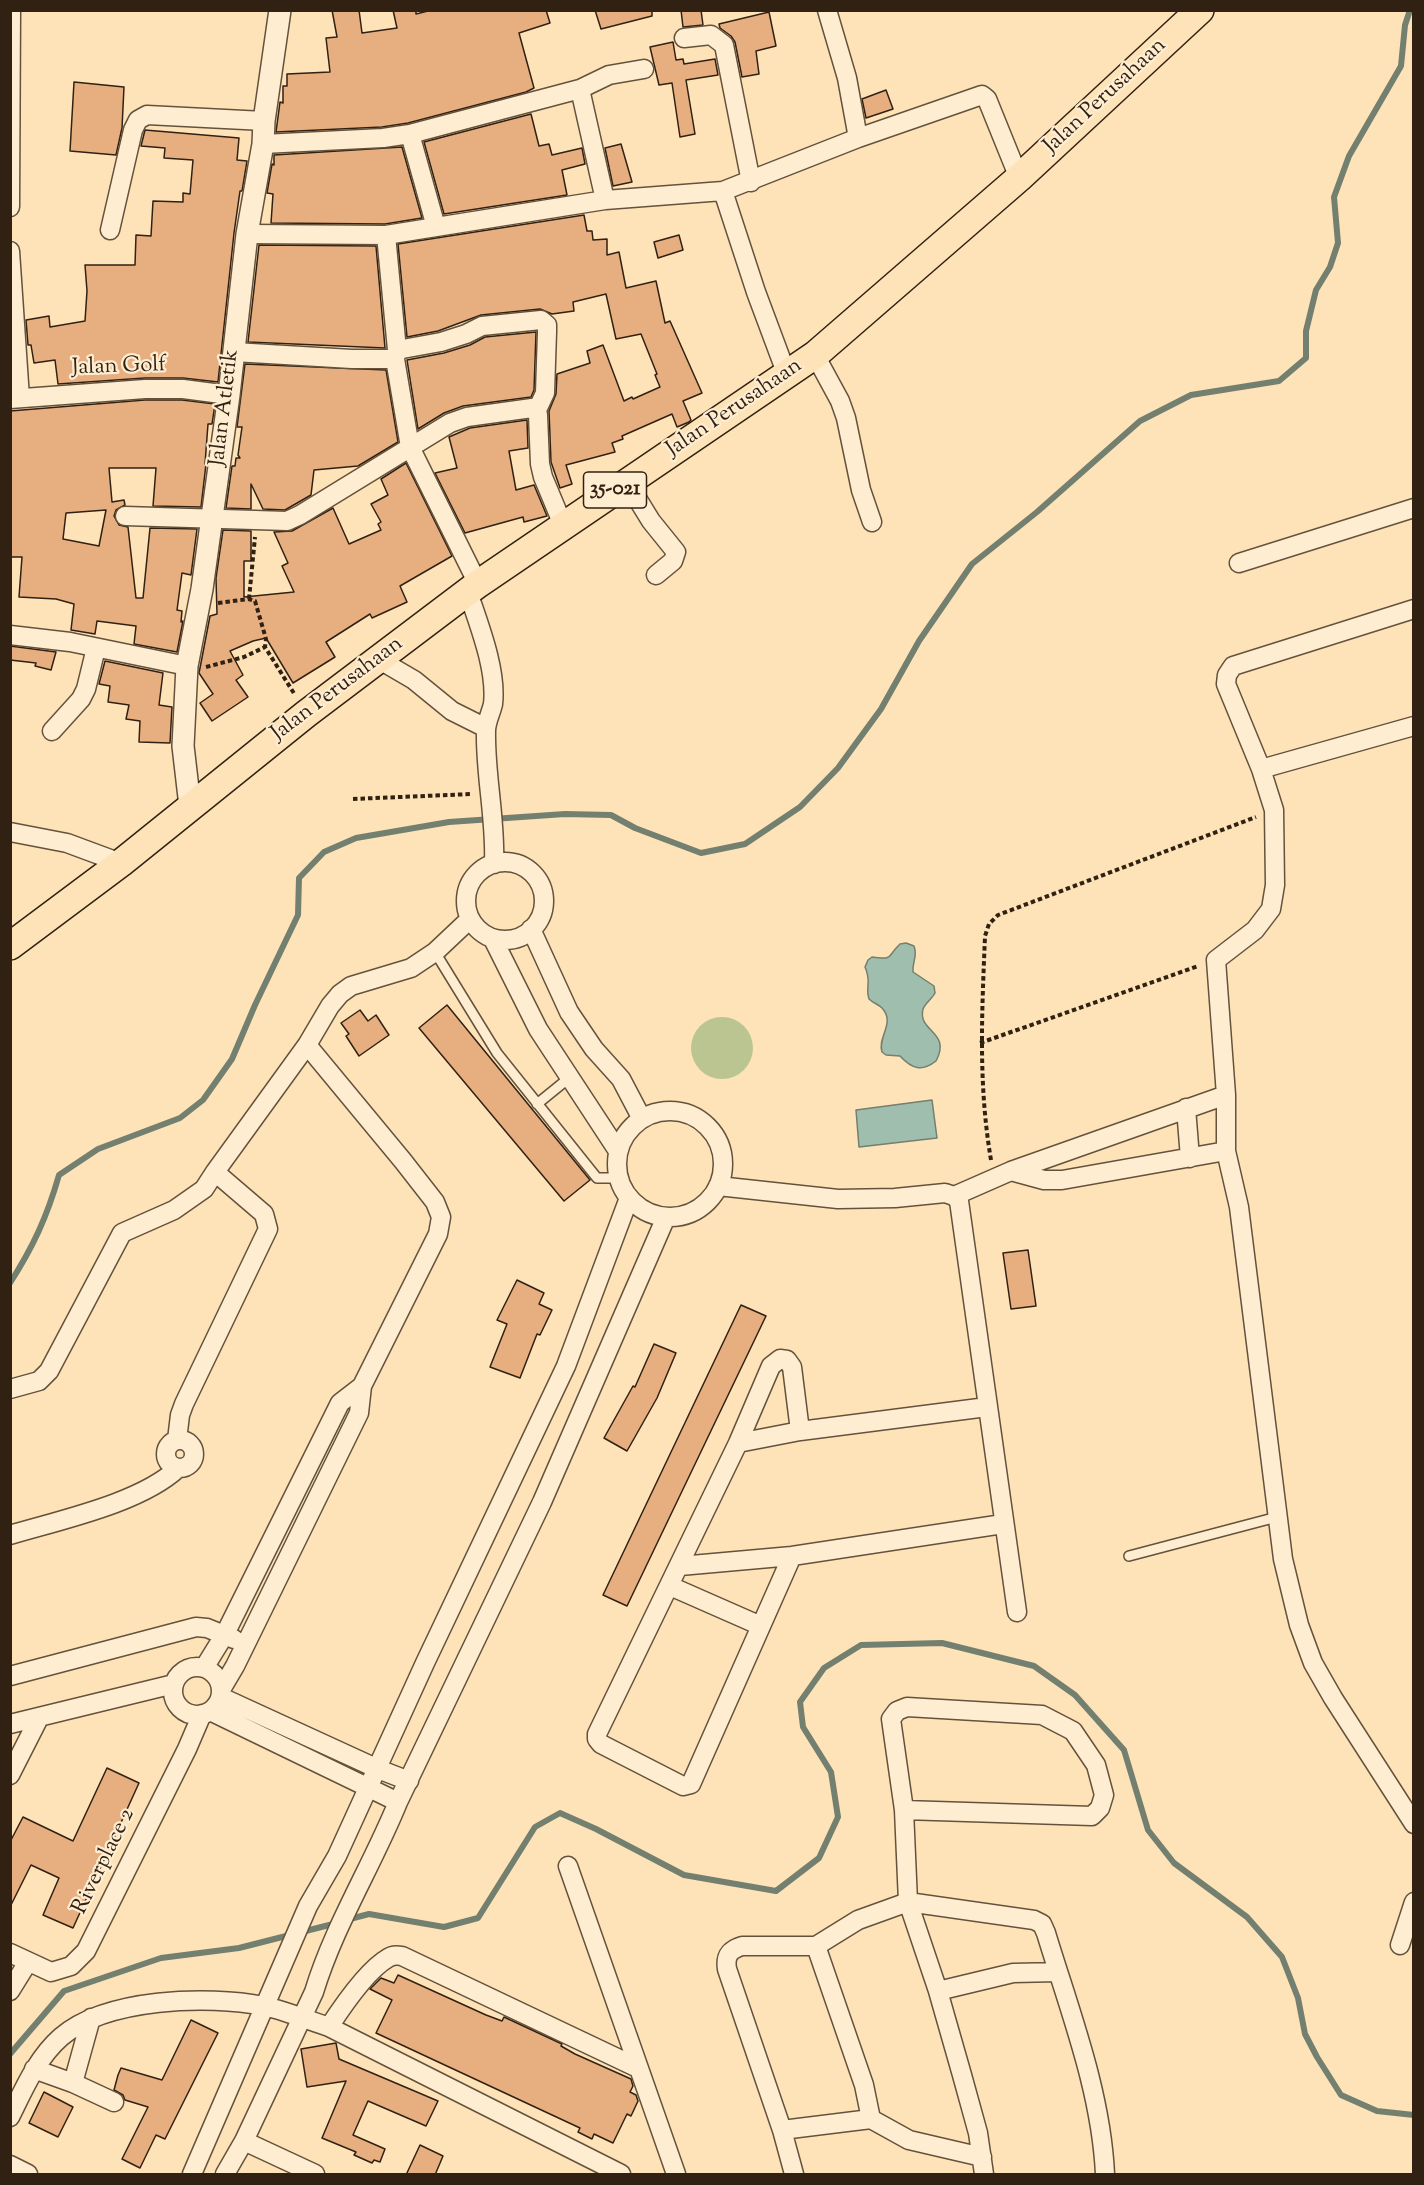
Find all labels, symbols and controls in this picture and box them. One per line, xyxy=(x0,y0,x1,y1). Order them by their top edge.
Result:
street label: Jalan Perusahaan xyxy=(1039,33,1173,161)
street label: Jalan Atletik xyxy=(206,348,246,468)
street label: Jalan Golf xyxy=(71,353,167,383)
street label: Jalan Perusahaan xyxy=(662,354,808,464)
road number: 35-021 xyxy=(584,472,646,508)
street label: Jalan Perusahaan xyxy=(267,632,409,748)
street label: Riverplace 2 xyxy=(68,1805,142,1919)

